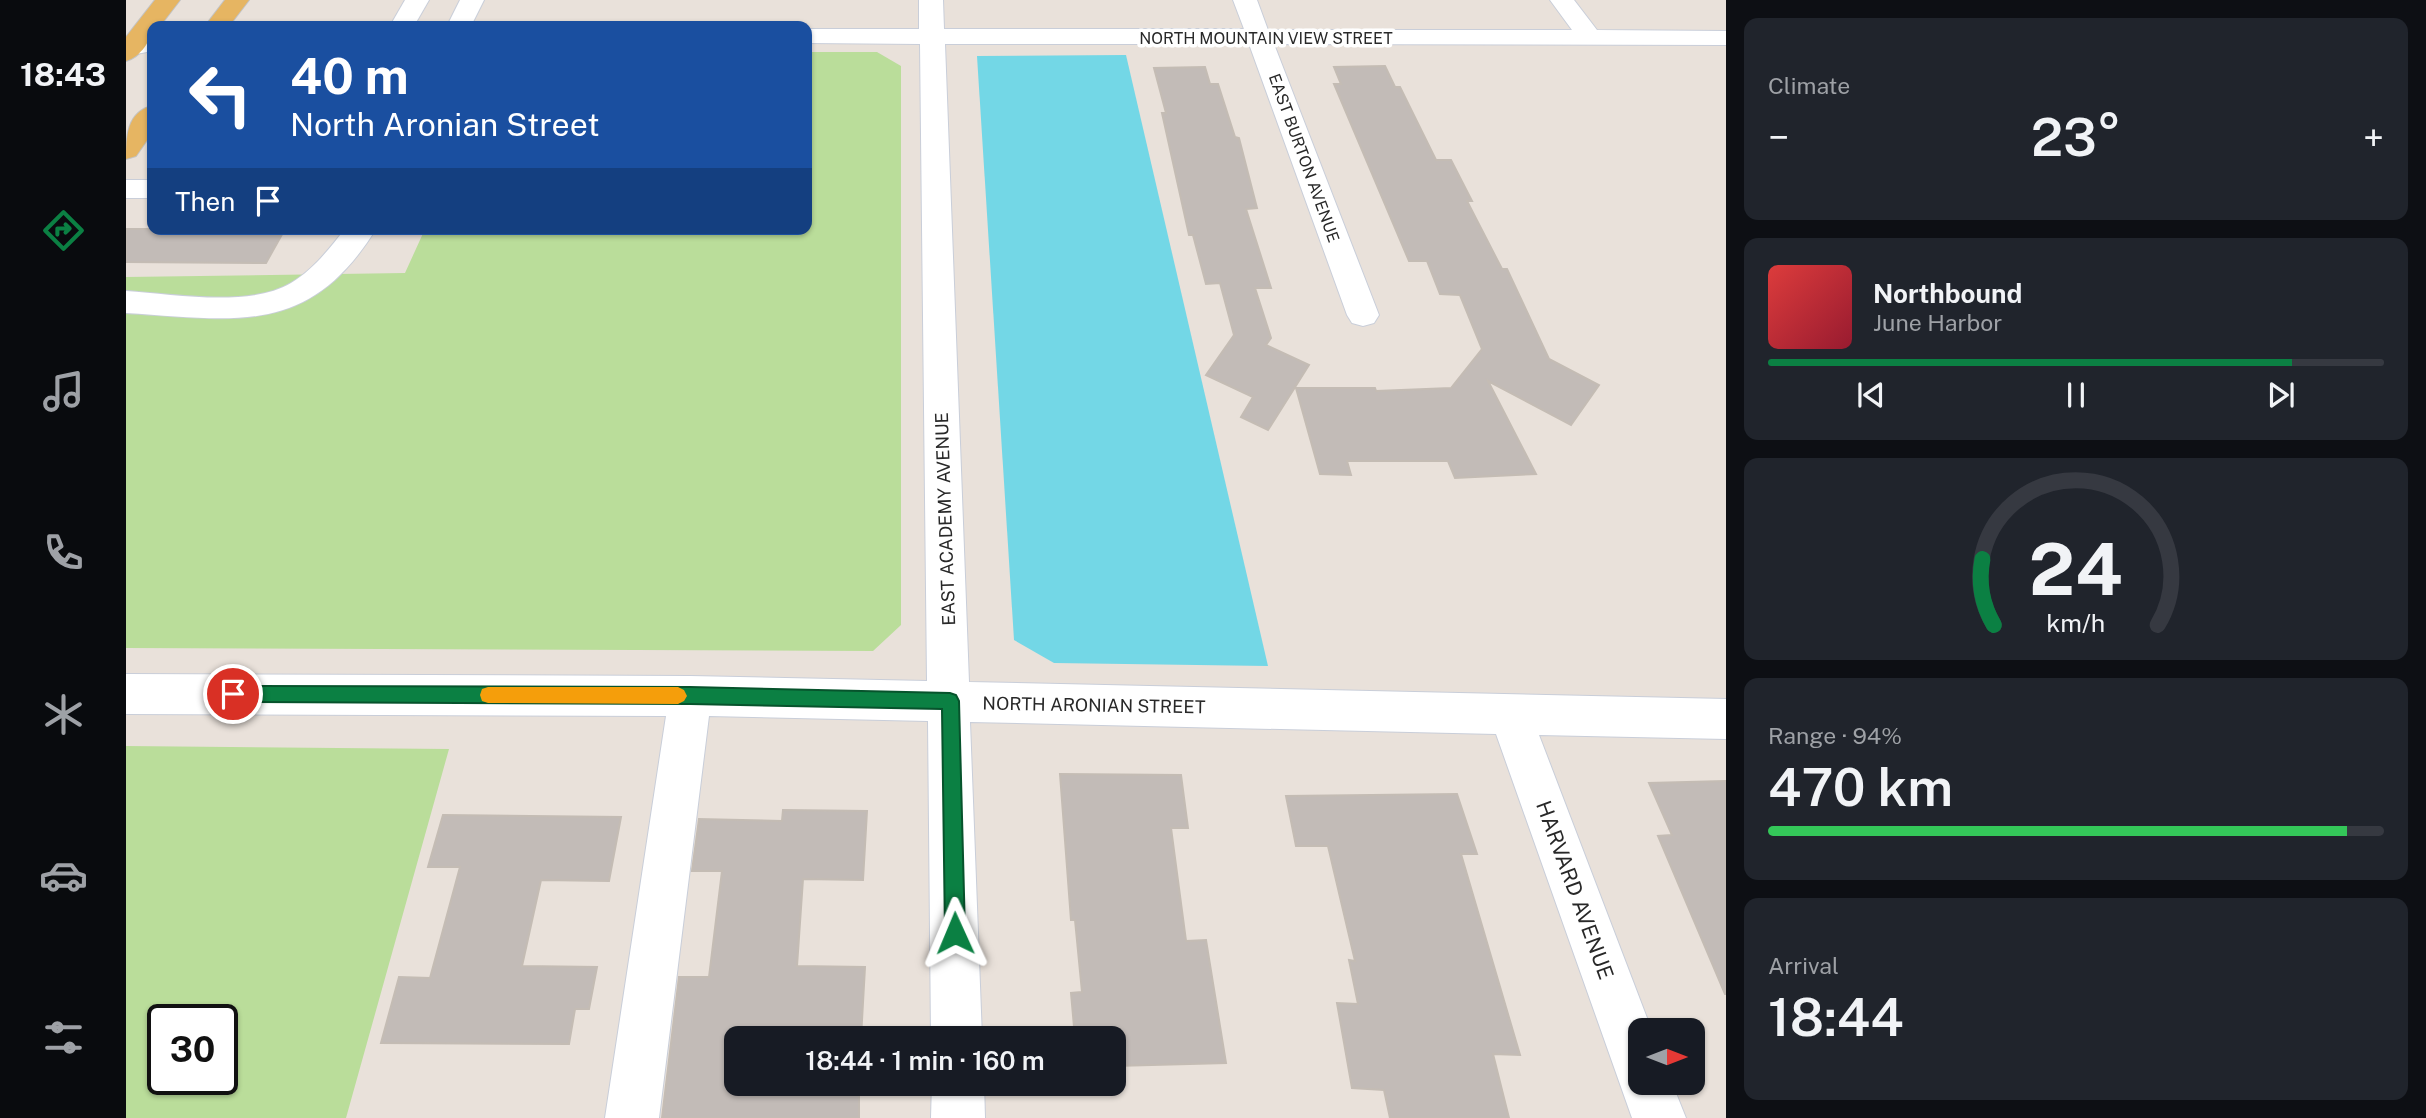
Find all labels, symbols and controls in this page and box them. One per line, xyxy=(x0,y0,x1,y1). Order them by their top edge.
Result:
street label: NORTH MOUNTAIN VIEW STREET xyxy=(1139,29,1393,48)
text: 40 m xyxy=(290,47,409,105)
icon: left xyxy=(175,49,266,140)
text: 18:43 xyxy=(20,56,106,93)
street label: EAST BURTON AVENUE xyxy=(1265,71,1343,245)
text: Climate xyxy=(1768,72,1850,99)
text: North Aronian Street xyxy=(290,106,600,143)
text: 23° xyxy=(2031,107,2121,168)
text: − xyxy=(1768,115,1789,160)
text: + xyxy=(2363,115,2384,160)
icon: arrive xyxy=(249,182,287,220)
text: Then xyxy=(175,186,235,217)
icon: directions xyxy=(39,206,88,255)
text: Northbound xyxy=(1873,278,2022,309)
text: June Harbor xyxy=(1873,309,2002,336)
icon: music xyxy=(39,367,88,416)
icon: previous xyxy=(1852,376,1890,414)
icon: pause xyxy=(2057,376,2095,414)
icon: next xyxy=(2262,376,2300,414)
street label: EAST ACADEMY AVENUE xyxy=(931,412,959,626)
text: 24 xyxy=(2029,526,2123,611)
icon: phone xyxy=(39,528,88,577)
text: km/h xyxy=(2047,608,2105,638)
pin xyxy=(203,664,263,724)
icon: arrive xyxy=(214,675,252,713)
icon: climate xyxy=(39,690,88,739)
street label: NORTH ARONIAN STREET xyxy=(982,693,1206,717)
text: Range · 94% xyxy=(1768,722,1902,749)
text: 470 km xyxy=(1768,757,1953,818)
street label: HARVARD AVENUE xyxy=(1531,797,1619,983)
icon: car xyxy=(39,851,88,900)
position arrow xyxy=(918,896,992,970)
text: Arrival xyxy=(1768,952,1839,979)
text: 18:44 xyxy=(1768,987,1904,1048)
speed limit sign: 30 xyxy=(147,1004,238,1095)
icon: filters xyxy=(39,1013,88,1062)
north arrow xyxy=(1628,1018,1704,1096)
map controls xyxy=(1628,1018,1705,1095)
text: 18:44 · 1 min · 160 m xyxy=(805,1045,1045,1076)

